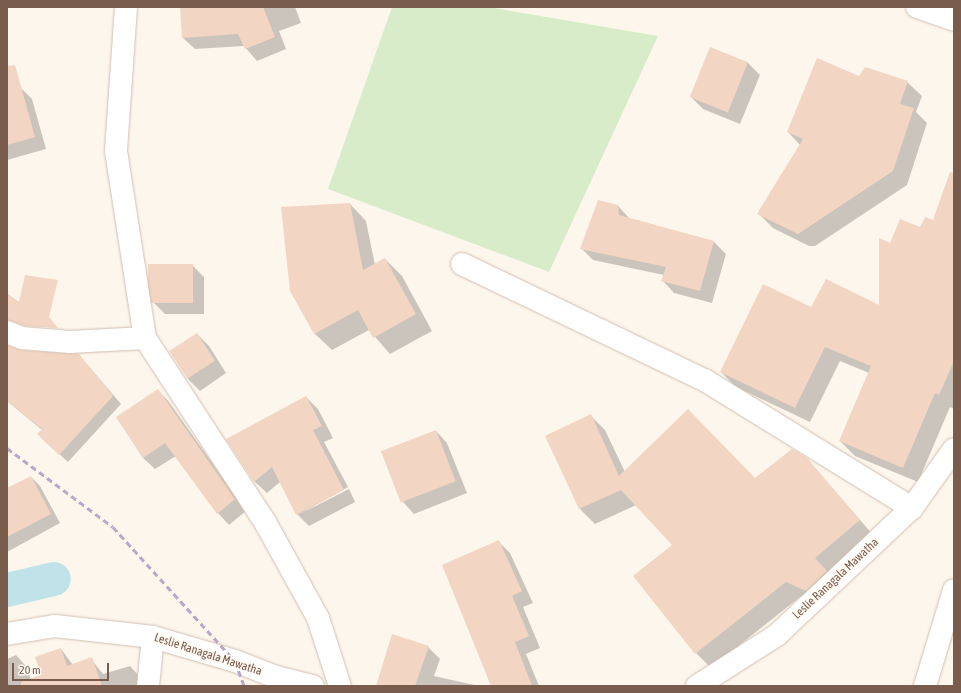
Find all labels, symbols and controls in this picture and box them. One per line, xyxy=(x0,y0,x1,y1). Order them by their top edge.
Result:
street label: Leslie Ranagala Mawatha xyxy=(790,535,882,623)
street label: Leslie Ranagala Mawatha xyxy=(152,631,264,679)
scale bar xyxy=(14,655,111,681)
text: 20 m xyxy=(19,663,41,677)

